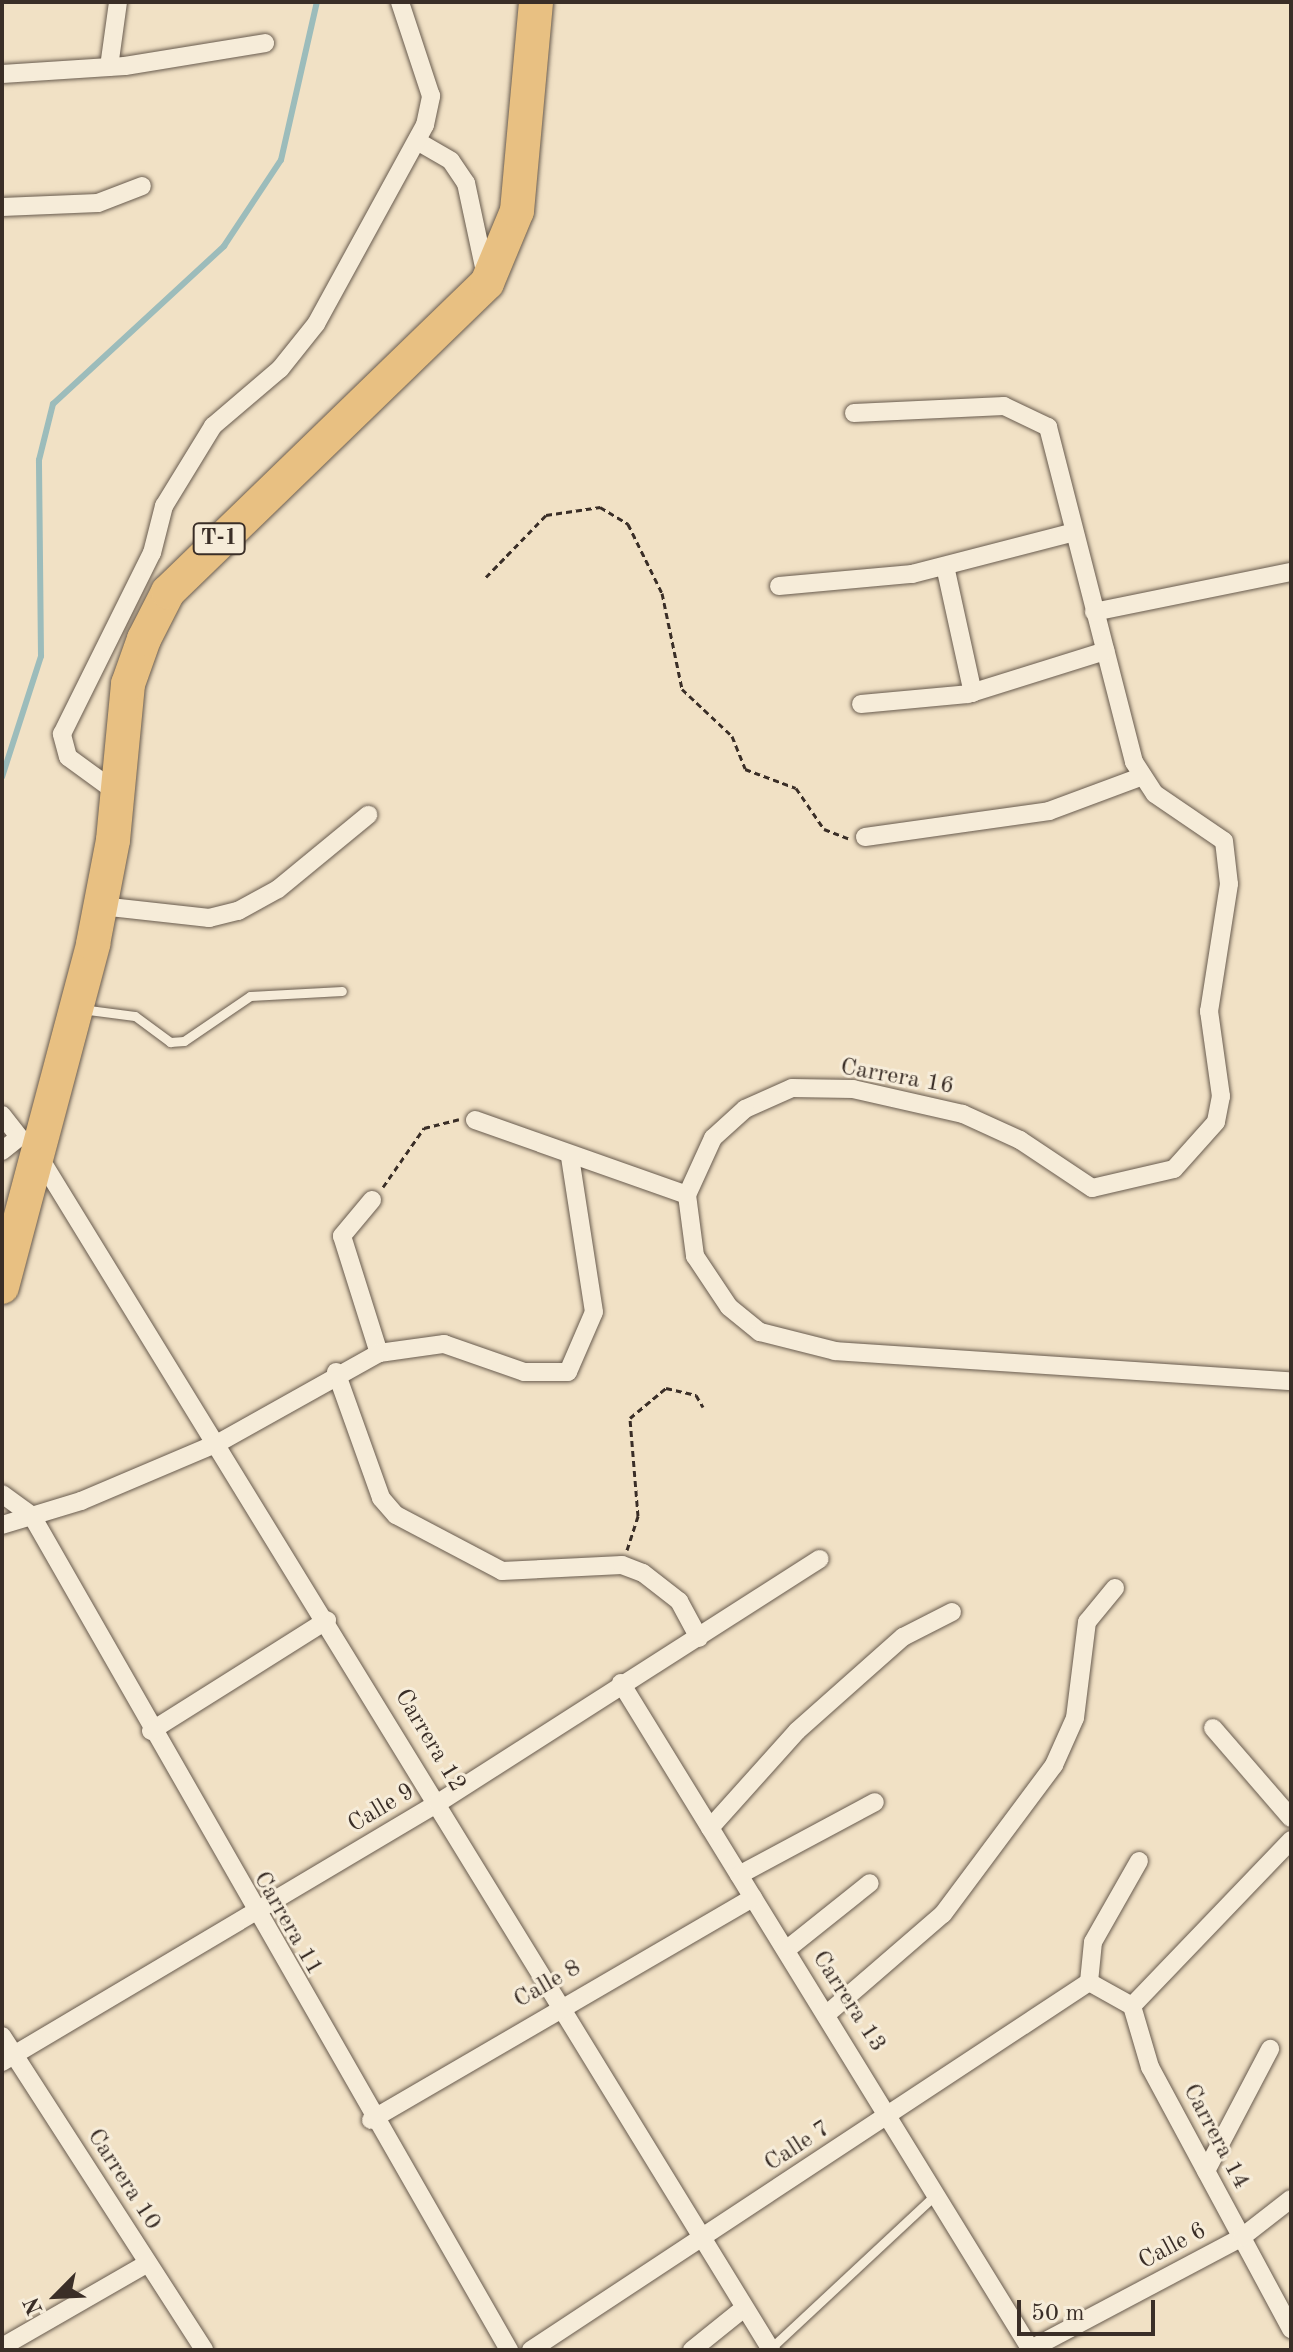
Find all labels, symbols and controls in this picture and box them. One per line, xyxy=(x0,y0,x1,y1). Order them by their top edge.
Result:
road number: T-1 xyxy=(191,521,247,557)
street label: Carrera 16 xyxy=(838,1054,956,1102)
street label: Carrera 12 xyxy=(387,1684,471,1798)
street label: Calle 9 xyxy=(343,1778,421,1840)
street label: Carrera 11 xyxy=(246,1867,328,1981)
street label: Carrera 13 xyxy=(805,1946,891,2058)
street label: Calle 8 xyxy=(509,1954,587,2016)
street label: Carrera 14 xyxy=(1175,2080,1255,2194)
street label: Calle 7 xyxy=(760,2115,836,2179)
street label: Carrera 10 xyxy=(80,2124,166,2236)
street label: Calle 6 xyxy=(1134,2217,1212,2277)
north arrow xyxy=(16,2256,96,2336)
scale bar xyxy=(1021,2284,1159,2334)
text: N xyxy=(21,2294,48,2318)
text: 50 m xyxy=(1031,2302,1085,2326)

